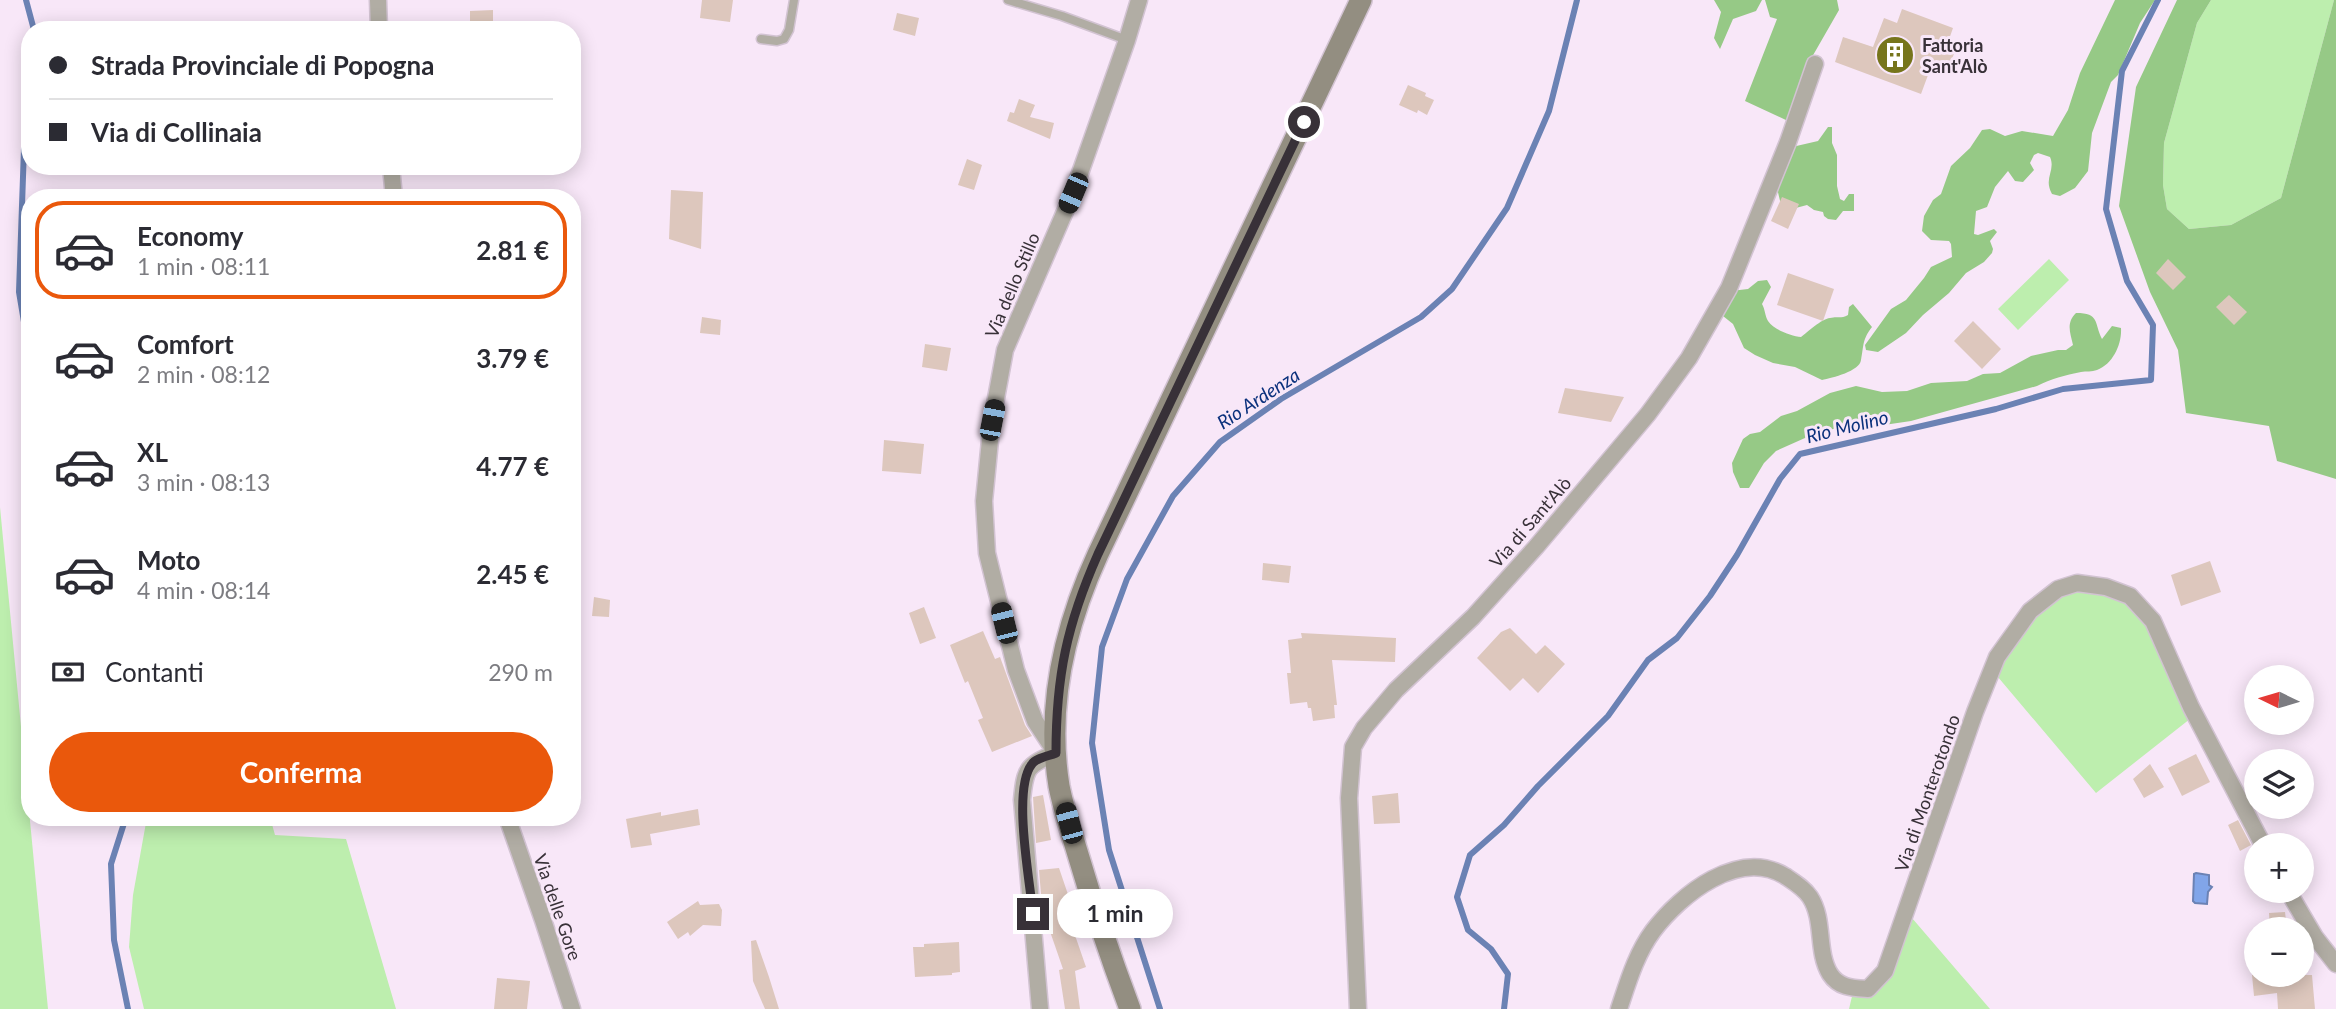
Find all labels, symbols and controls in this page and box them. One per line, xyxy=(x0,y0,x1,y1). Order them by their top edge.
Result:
building icon: Fattoria Sant'Alò xyxy=(1874,34,1916,76)
place label: Fattoria Sant'Alò xyxy=(1922,34,1988,77)
text: Strada Provinciale di Popogna xyxy=(91,49,434,81)
route start xyxy=(1288,106,1320,138)
text: Via di Collinaia xyxy=(91,116,262,148)
car xyxy=(1056,170,1091,216)
icon: car xyxy=(53,219,116,282)
text: Economy xyxy=(137,220,243,252)
street label: Via dello Stillo xyxy=(980,229,1044,341)
text: 2.81 € xyxy=(476,234,549,266)
text: 1 min · 08:11 xyxy=(137,252,270,280)
icon: car xyxy=(53,327,116,390)
text: Comfort xyxy=(137,328,234,360)
text: 3.79 € xyxy=(476,342,549,374)
text: 2 min · 08:12 xyxy=(137,360,270,388)
water label: Rio Ardenza xyxy=(1212,363,1304,433)
car xyxy=(978,397,1007,443)
water label: Rio Molino xyxy=(1803,405,1891,447)
icon: car xyxy=(53,435,116,498)
text: XL xyxy=(137,436,168,468)
text: 4.77 € xyxy=(476,450,549,482)
text: 3 min · 08:13 xyxy=(137,468,270,496)
street label: Via di Sant'Alò xyxy=(1485,472,1575,572)
icon: car xyxy=(53,543,116,606)
text: Moto xyxy=(137,544,200,576)
text: 2.45 € xyxy=(476,558,549,590)
text: 4 min · 08:14 xyxy=(137,576,270,604)
car xyxy=(989,600,1020,646)
icon: cash xyxy=(49,653,87,691)
text: Contanti xyxy=(105,656,204,688)
text: 290 m xyxy=(488,658,553,686)
north arrow xyxy=(2244,665,2314,735)
map controls xyxy=(2244,665,2314,987)
street label: Via di Monterotondo xyxy=(1890,712,1964,874)
button: Conferma xyxy=(49,732,553,812)
button: layers xyxy=(2244,749,2314,819)
car xyxy=(1054,800,1085,846)
button: + xyxy=(2244,833,2314,903)
street label: Via delle Gore xyxy=(529,851,587,963)
callout: 1 min xyxy=(1058,890,1173,939)
route end xyxy=(1017,898,1049,930)
text: 1 min xyxy=(1086,899,1144,927)
button: − xyxy=(2244,917,2314,987)

